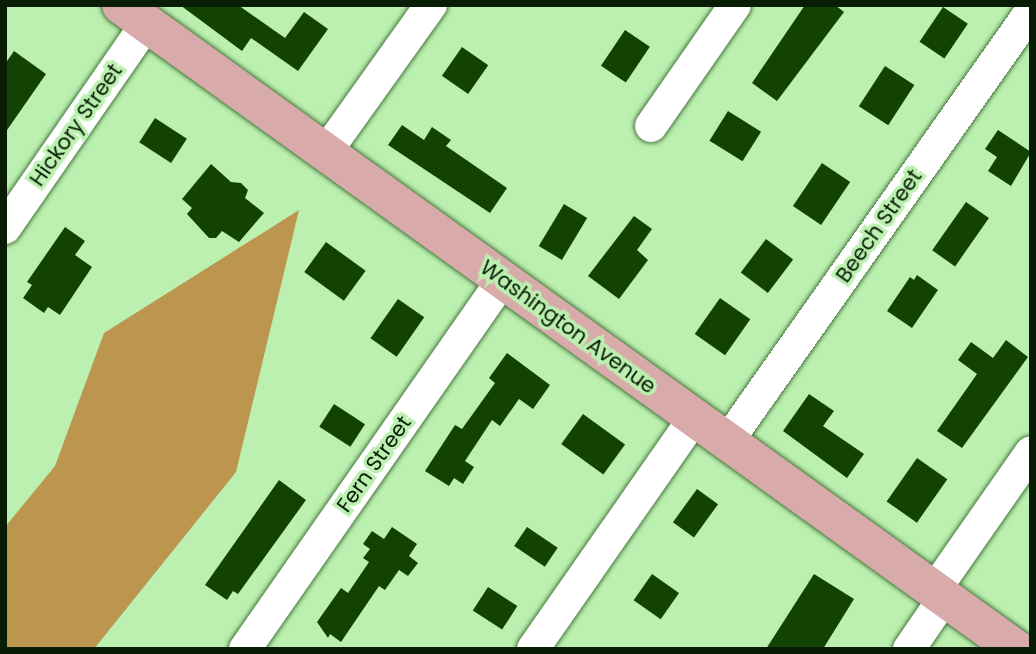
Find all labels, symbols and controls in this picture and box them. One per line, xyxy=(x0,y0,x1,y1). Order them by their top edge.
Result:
street label: Hickory Street xyxy=(25,59,127,191)
street label: Beech Street xyxy=(831,165,927,287)
street label: Washington Avenue xyxy=(475,255,661,399)
street label: Fern Street xyxy=(332,411,416,517)

